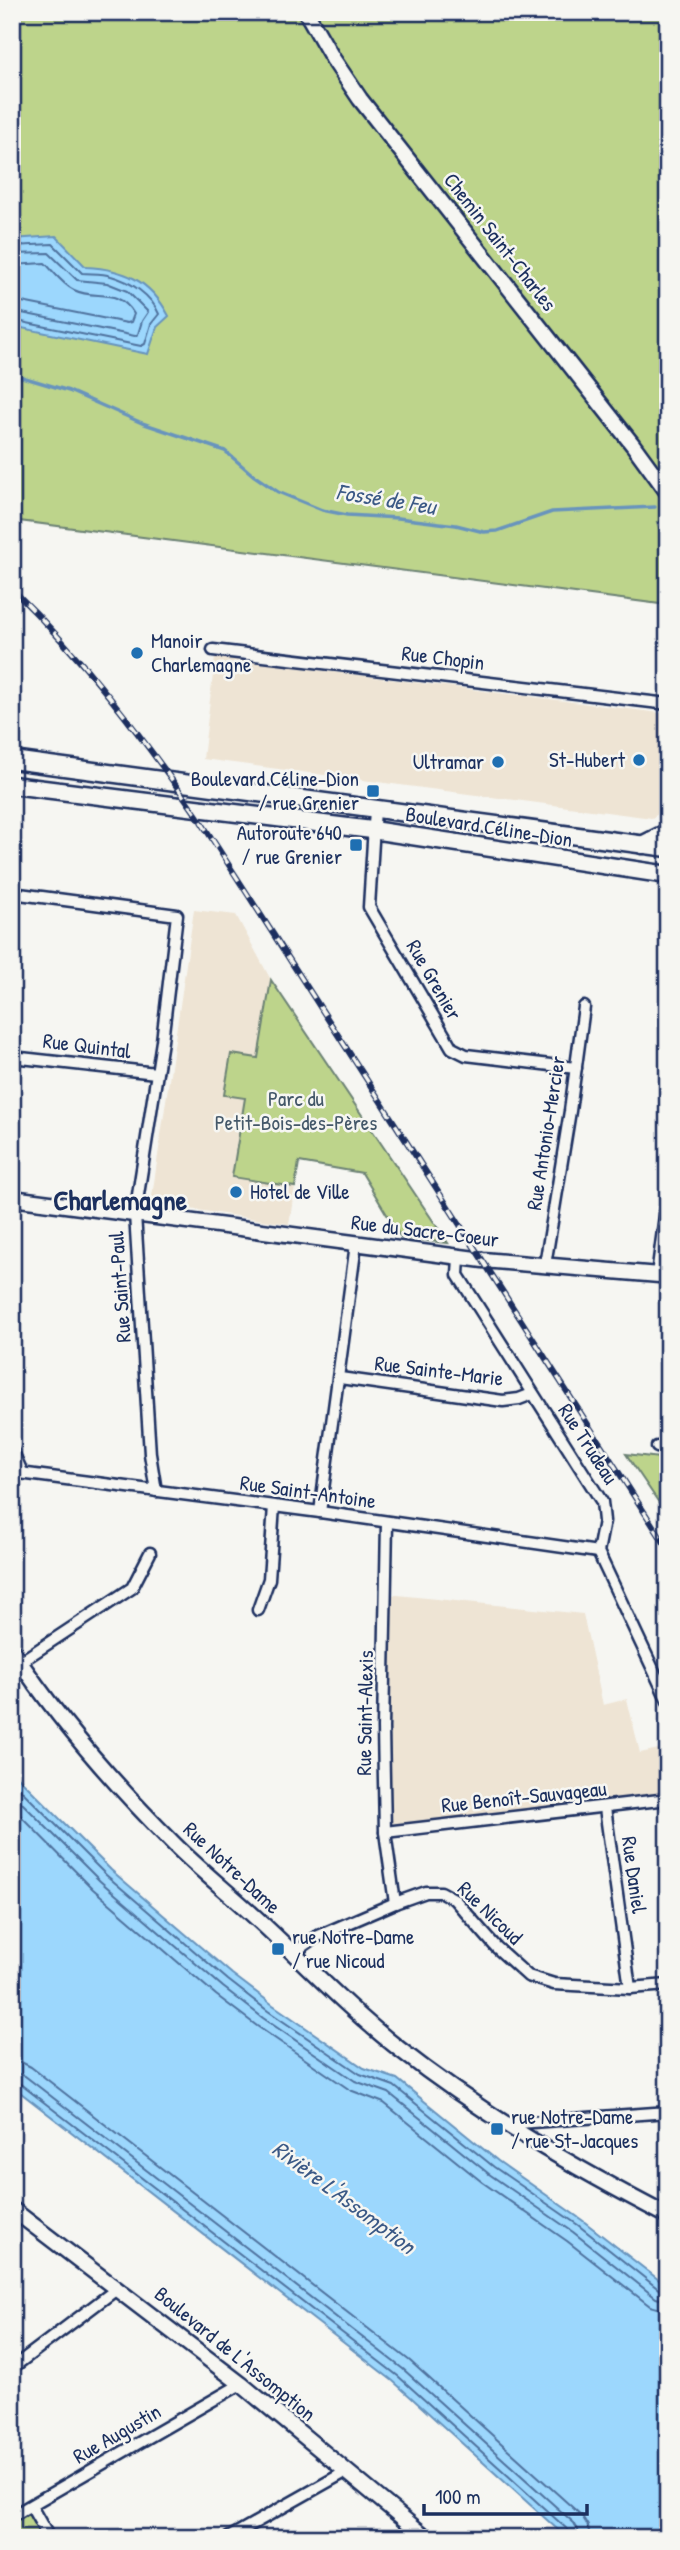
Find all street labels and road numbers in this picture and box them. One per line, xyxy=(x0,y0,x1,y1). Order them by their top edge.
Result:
street label: Chemin Saint-Charles xyxy=(437,166,564,317)
street label: Rue Chopin xyxy=(400,638,486,677)
street label: Boulevard Céline-Dion xyxy=(404,799,574,854)
street label: Rue Grenier xyxy=(400,934,469,1025)
street label: Rue Quintal xyxy=(41,1026,133,1065)
street label: Rue Antonio-Mercier xyxy=(519,1054,572,1212)
street label: Rue du Sacre-Coeur xyxy=(350,1207,500,1254)
street label: Rue Saint-Paul xyxy=(101,1230,138,1344)
street label: Rue Sainte-Marie xyxy=(373,1348,505,1393)
street label: Rue Trudeau xyxy=(552,1398,626,1490)
street label: Rue Saint-Antoine xyxy=(238,1468,378,1515)
street label: Rue Saint-Alexis xyxy=(349,1650,380,1776)
street label: Rue Benoît-Sauvageau xyxy=(440,1773,608,1820)
street label: Rue Notre-Dame xyxy=(177,1815,287,1920)
street label: Rue Daniel xyxy=(615,1835,654,1916)
street label: Rue Nicoud xyxy=(451,1874,529,1951)
street label: Boulevard de L'Assomption xyxy=(149,2279,322,2428)
street label: Rue Augustin xyxy=(67,2397,166,2470)

